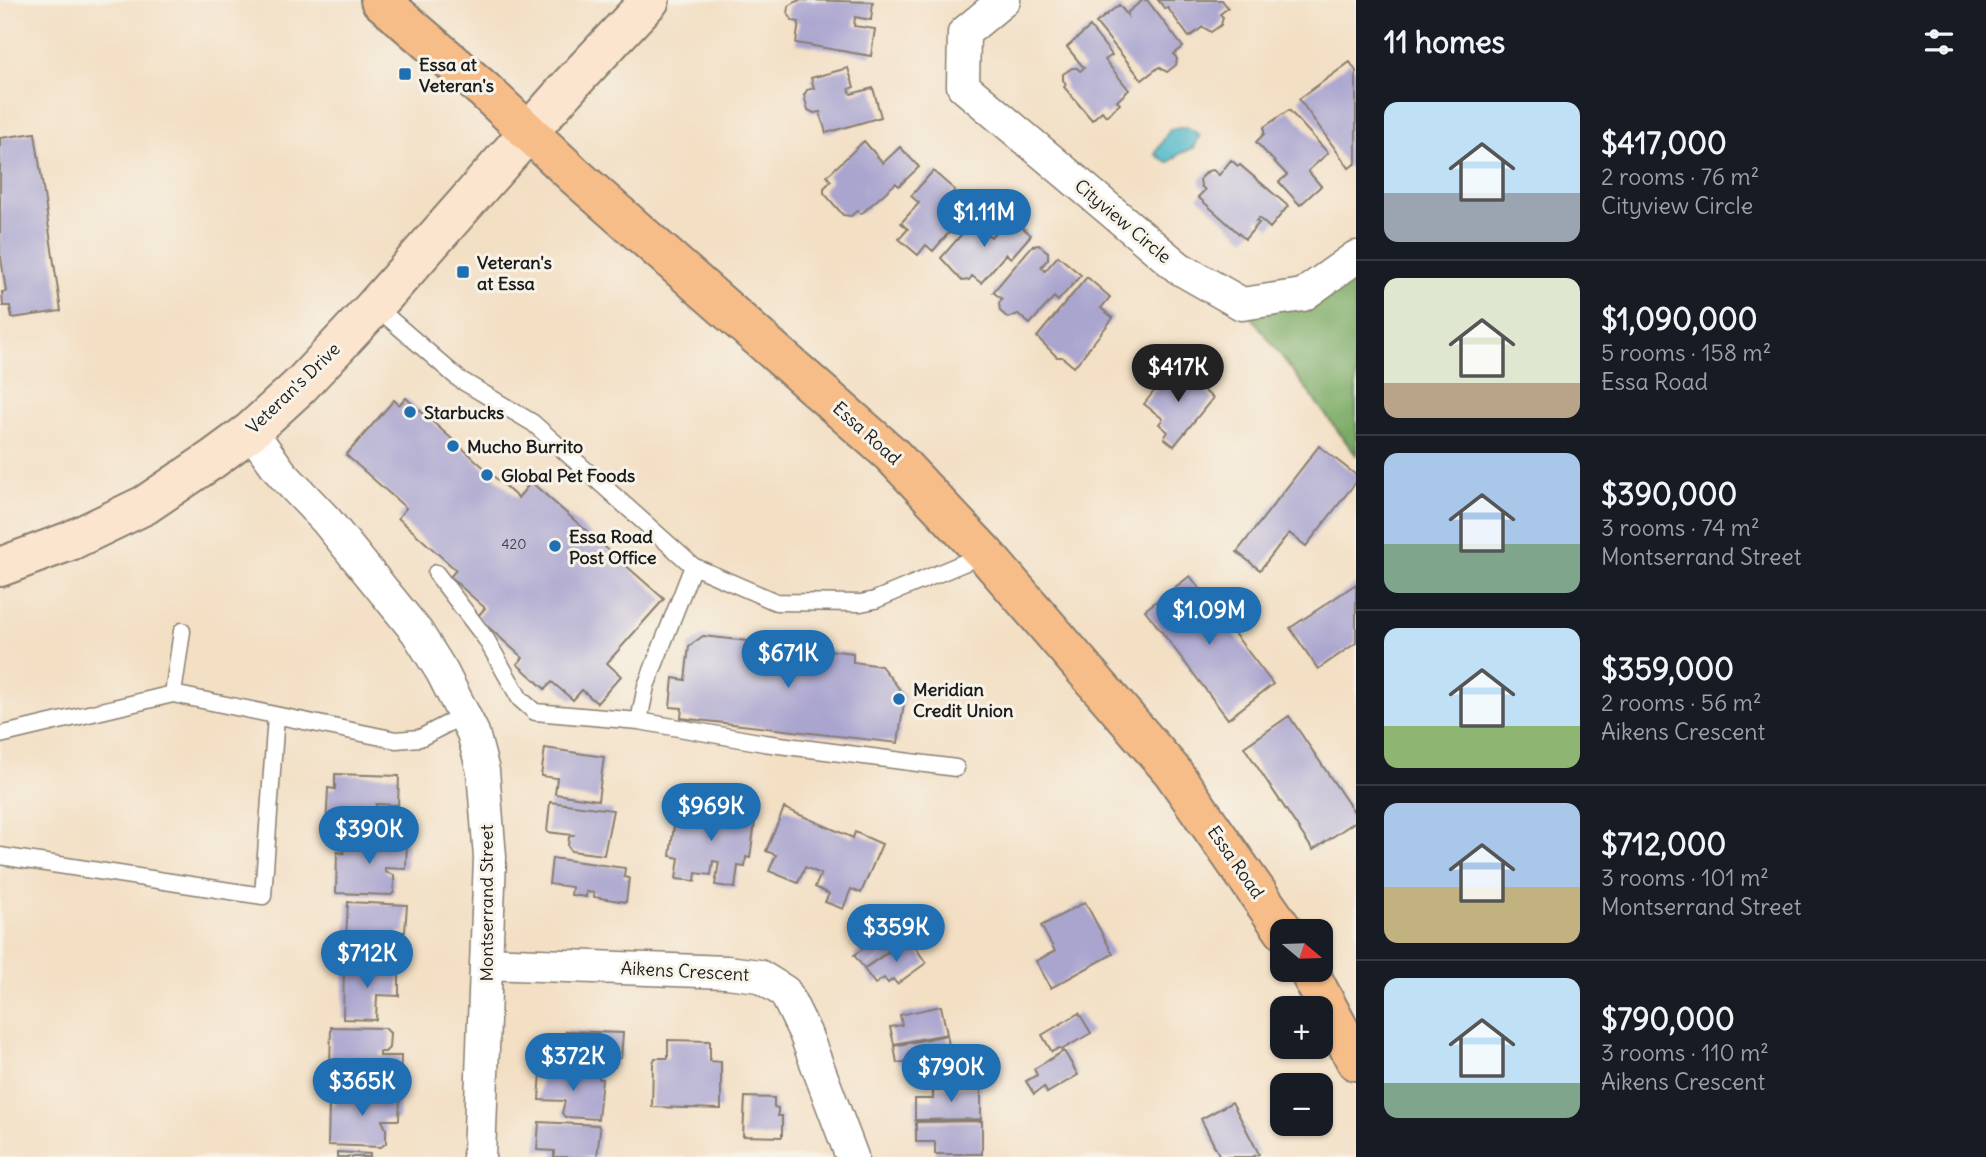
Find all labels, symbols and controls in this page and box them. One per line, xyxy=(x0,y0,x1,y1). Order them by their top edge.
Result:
text: 11 homes xyxy=(1384,23,1505,61)
icon: filters xyxy=(1920,23,1958,61)
place label: Essa at Veteran's xyxy=(419,53,494,97)
marker: Essa at Veteran's xyxy=(397,66,413,82)
text: $417,000 xyxy=(1601,124,1727,162)
icon: home xyxy=(1440,130,1524,214)
text: 2 rooms · 76 m² xyxy=(1601,162,1759,191)
street label: Cityview Circle xyxy=(1070,174,1176,268)
pin: $1.11M xyxy=(927,190,1041,249)
text: Cityview Circle xyxy=(1601,191,1753,220)
text: $1.11M xyxy=(953,197,1015,226)
place label: Veteran's at Essa xyxy=(477,251,552,295)
marker: Veteran's at Essa xyxy=(455,264,471,280)
text: $1,090,000 xyxy=(1601,300,1758,338)
icon: home xyxy=(1440,306,1524,390)
street label: Veteran's Drive xyxy=(241,337,345,439)
text: 5 rooms · 158 m² xyxy=(1601,338,1771,367)
pin: $417K xyxy=(1129,344,1227,404)
text: $417K xyxy=(1148,352,1208,381)
text: Essa Road xyxy=(1601,367,1708,396)
street label: Essa Road xyxy=(828,396,906,470)
place label: Starbucks xyxy=(424,401,504,424)
marker: Starbucks xyxy=(402,404,418,420)
place label: Mucho Burrito xyxy=(467,435,583,458)
marker: Mucho Burrito xyxy=(445,438,461,454)
place label: Global Pet Foods xyxy=(501,464,635,487)
marker: Global Pet Foods xyxy=(479,467,495,483)
text: $390,000 xyxy=(1601,475,1737,513)
icon: home xyxy=(1440,481,1524,565)
text: 3 rooms · 74 m² xyxy=(1601,513,1760,542)
place label: Essa Road Post Office xyxy=(569,525,657,569)
house number: 420 xyxy=(502,535,526,553)
marker: Essa Road Post Office xyxy=(547,538,563,554)
text: Montserrand Street xyxy=(1601,542,1801,571)
pin: $1.09M xyxy=(1152,588,1266,647)
text: $1.09M xyxy=(1172,595,1246,624)
pin: $671K xyxy=(739,630,837,690)
text: $671K xyxy=(758,638,818,667)
text: $359,000 xyxy=(1601,650,1734,688)
icon: home xyxy=(1440,656,1524,740)
place label: Meridian Credit Union xyxy=(913,678,1014,722)
text: 2 rooms · 56 m² xyxy=(1601,688,1762,717)
marker: Meridian Credit Union xyxy=(891,691,907,707)
text: Aikens Crescent xyxy=(1601,717,1765,746)
pin: $969K xyxy=(662,784,760,843)
text: $969K xyxy=(678,791,744,820)
pin: $390K xyxy=(320,806,418,866)
text: $390K xyxy=(335,814,403,843)
street label: Essa Road xyxy=(1203,821,1270,903)
street label: Montserrand Street xyxy=(475,825,498,981)
text: $712,000 xyxy=(1601,825,1726,863)
icon: home xyxy=(1440,831,1524,915)
text: 3 rooms · 101 m² xyxy=(1601,863,1769,892)
text: Montserrand Street xyxy=(1601,892,1801,921)
pin: $359K xyxy=(847,904,945,964)
text: $359K xyxy=(863,912,929,941)
north arrow xyxy=(1270,919,1334,982)
map controls xyxy=(1270,919,1333,1136)
pin: $712K xyxy=(318,930,416,990)
text: $712K xyxy=(337,938,397,967)
street label: Aikens Crescent xyxy=(620,956,750,986)
button: + xyxy=(1270,996,1333,1059)
text: $790,000 xyxy=(1601,1000,1735,1038)
icon: home xyxy=(1440,1006,1524,1090)
pin: $372K xyxy=(524,1034,622,1093)
text: 3 rooms · 110 m² xyxy=(1601,1038,1769,1067)
text: $372K xyxy=(541,1041,605,1070)
pin: $790K xyxy=(902,1044,1000,1104)
text: $790K xyxy=(918,1052,984,1081)
pin: $365K xyxy=(313,1058,411,1118)
text: $365K xyxy=(329,1066,395,1095)
text: Aikens Crescent xyxy=(1601,1067,1765,1096)
button: − xyxy=(1270,1073,1333,1136)

